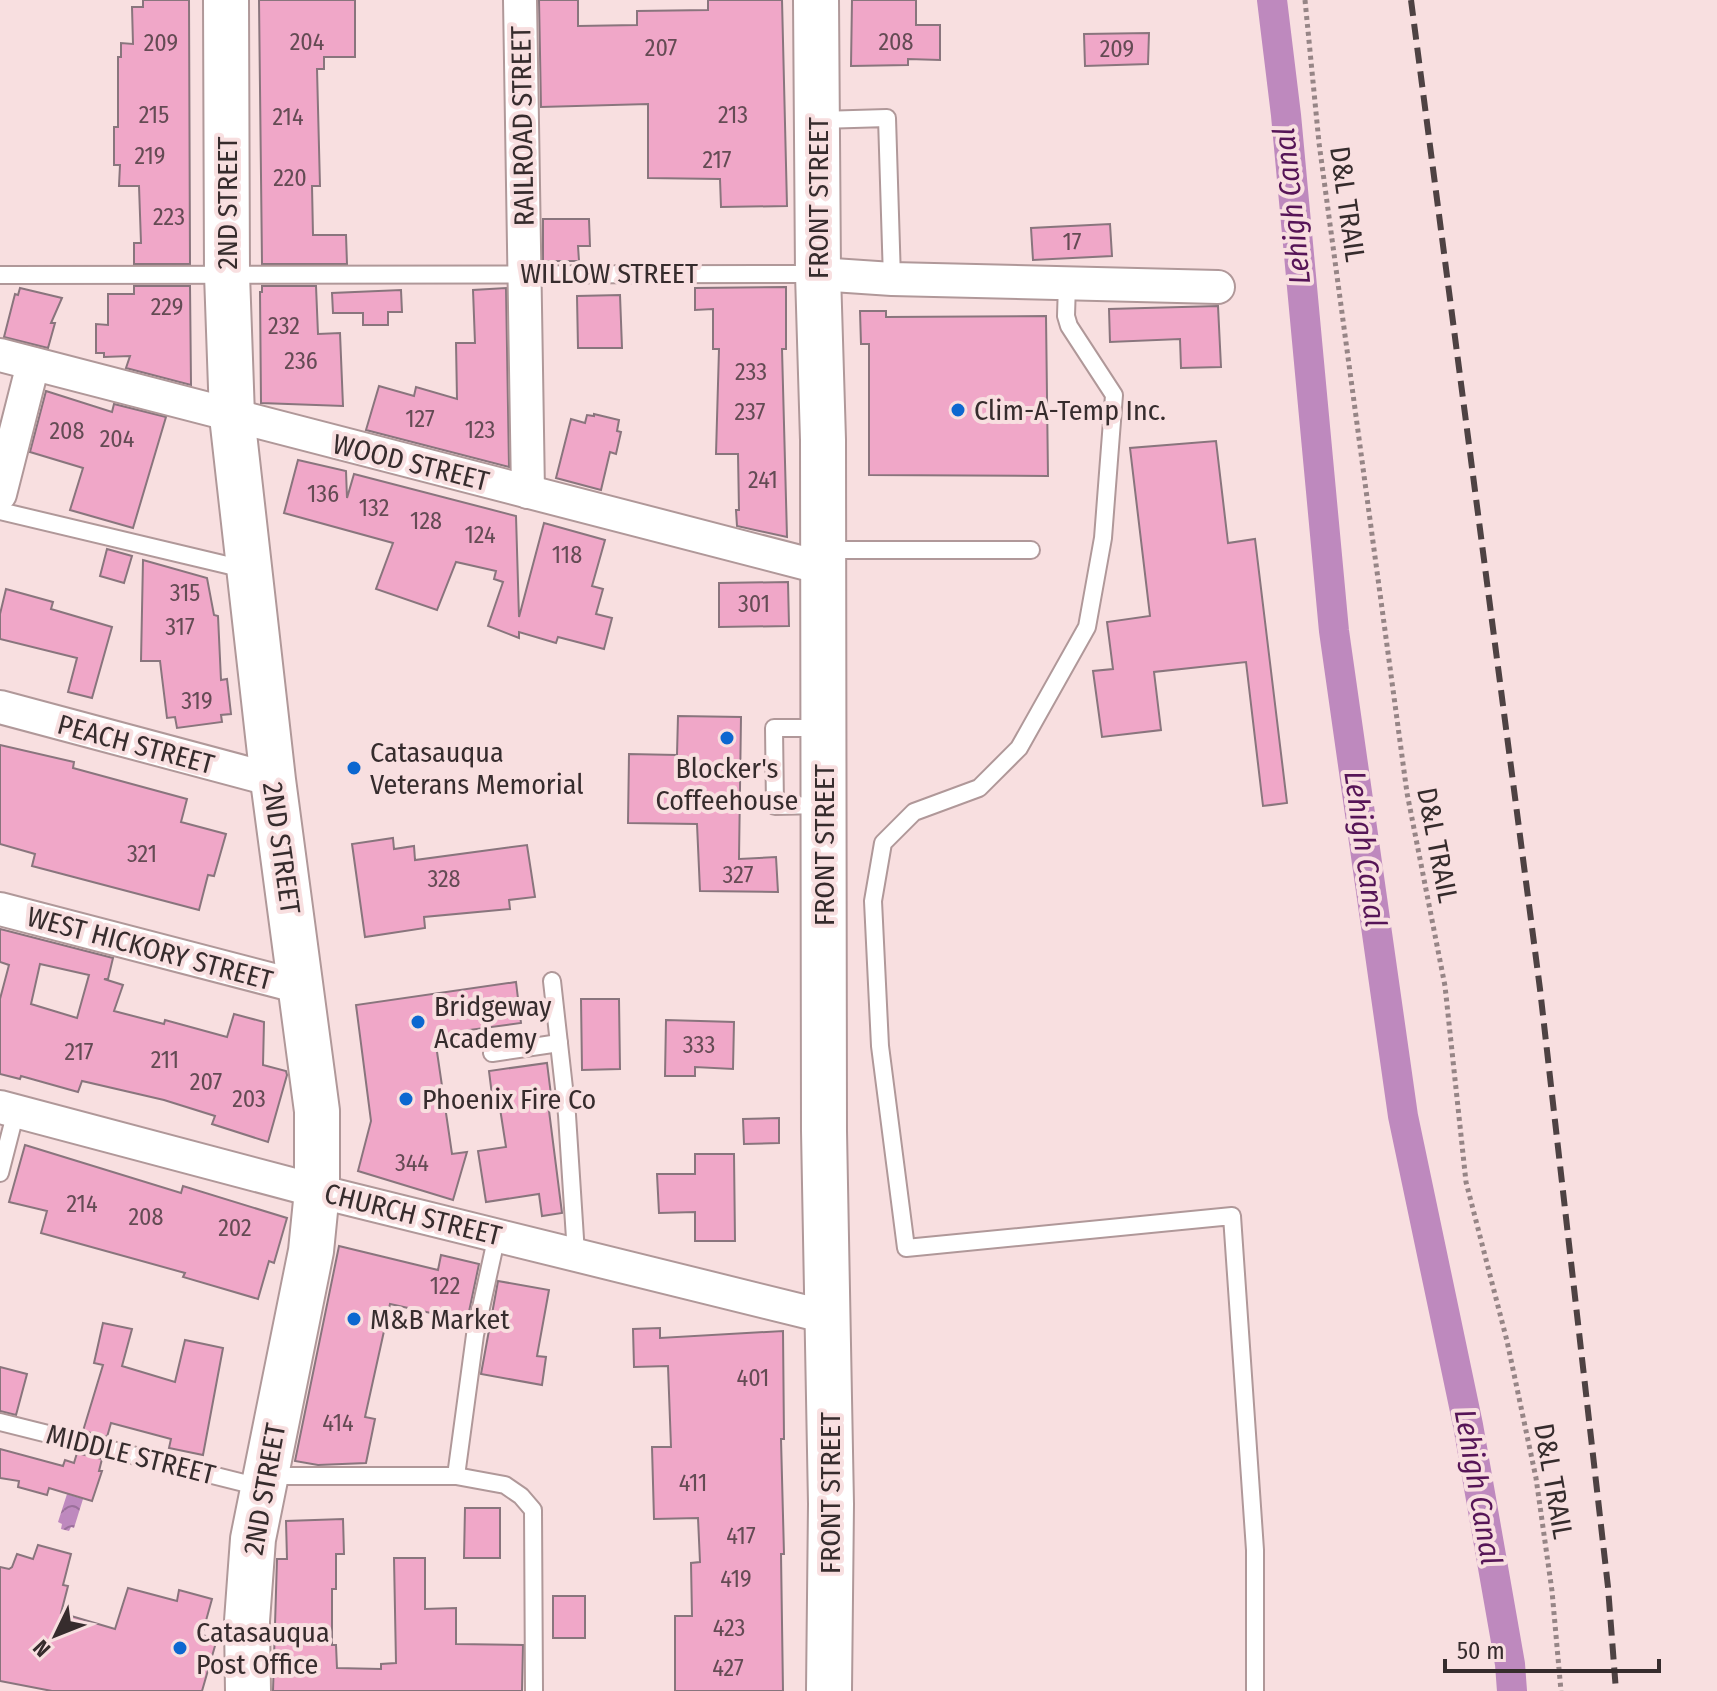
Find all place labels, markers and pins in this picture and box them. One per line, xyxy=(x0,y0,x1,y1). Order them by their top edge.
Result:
place label: Clim-A-Temp Inc. xyxy=(974,394,1166,427)
marker: Clim-A-Temp Inc. xyxy=(949,401,967,419)
marker: Blocker's Coffeehouse xyxy=(718,729,736,747)
place label: Catasauqua Veterans Memorial xyxy=(370,736,584,801)
place label: Blocker's Coffeehouse xyxy=(656,752,798,817)
marker: Catasauqua Veterans Memorial xyxy=(345,759,363,777)
place label: Bridgeway Academy xyxy=(434,990,552,1055)
marker: Bridgeway Academy xyxy=(409,1013,427,1031)
place label: Phoenix Fire Co xyxy=(422,1083,596,1116)
marker: Phoenix Fire Co xyxy=(397,1090,415,1108)
place label: M&B Market xyxy=(370,1303,510,1336)
marker: M&B Market xyxy=(345,1310,363,1328)
place label: Catasauqua Post Office xyxy=(196,1616,330,1681)
marker: Catasauqua Post Office xyxy=(171,1639,189,1657)

